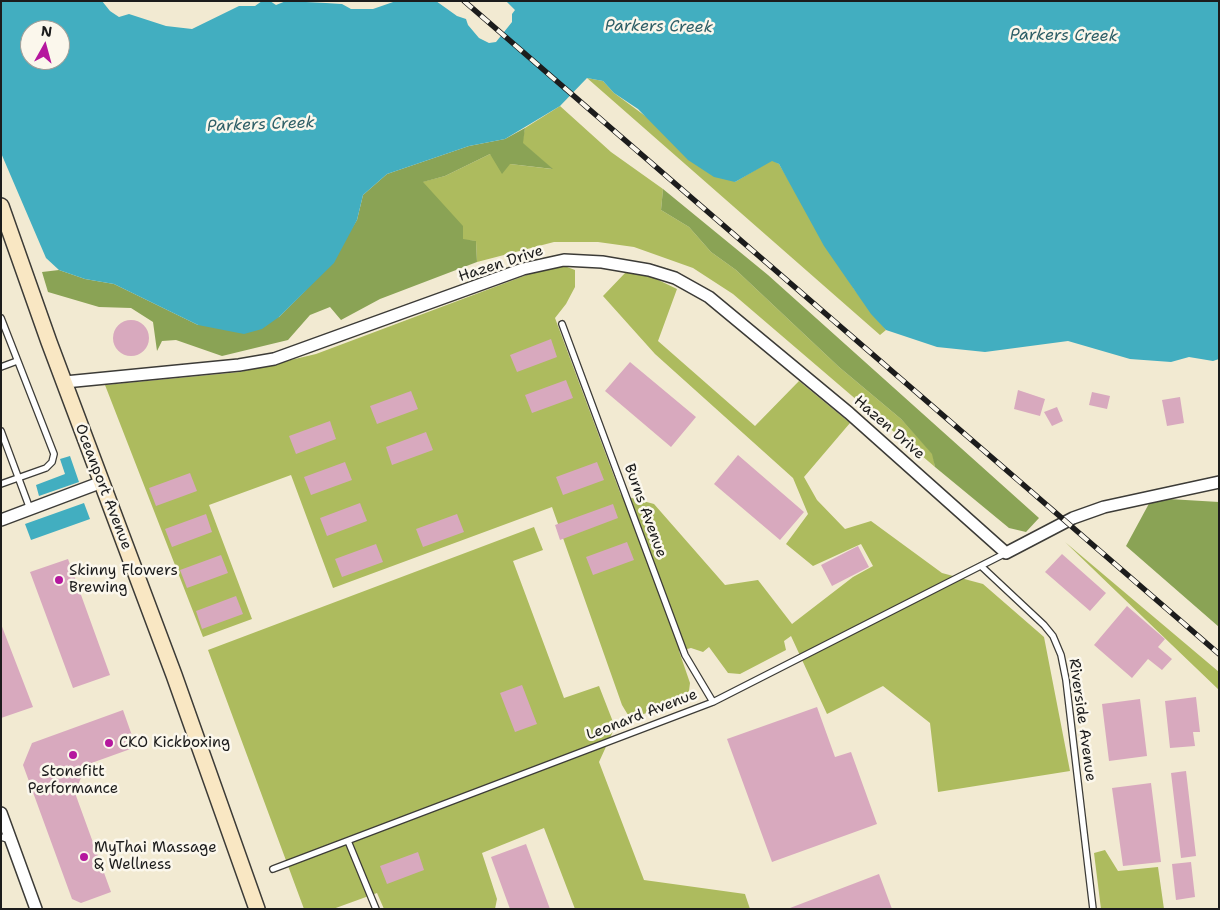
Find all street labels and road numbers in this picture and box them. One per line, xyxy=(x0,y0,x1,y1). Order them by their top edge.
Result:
street label: Hazen Drive xyxy=(456,242,546,286)
street label: Hazen Drive xyxy=(850,392,928,464)
street label: Oceanport Avenue xyxy=(71,421,135,553)
street label: Burns Avenue xyxy=(620,462,670,560)
street label: Riverside Avenue xyxy=(1064,657,1100,783)
street label: Leonard Avenue xyxy=(584,686,700,744)

